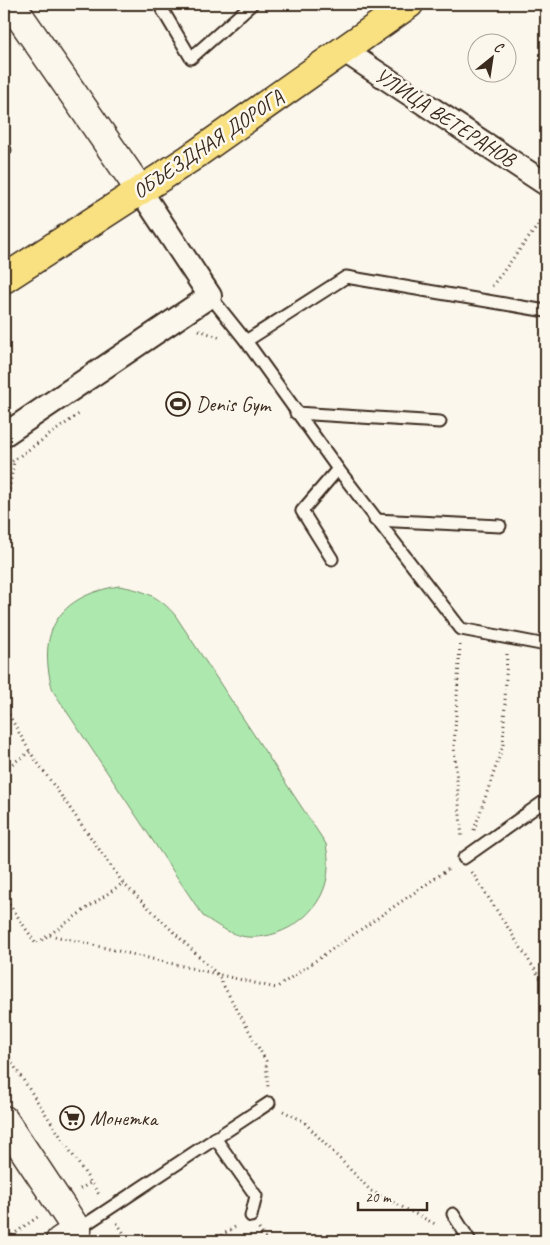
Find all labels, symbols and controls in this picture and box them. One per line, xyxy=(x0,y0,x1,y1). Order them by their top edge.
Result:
north arrow xyxy=(468,32,518,82)
text: С xyxy=(491,38,507,57)
street label: УЛИЦА ВЕТЕРАНОВ xyxy=(370,62,522,173)
street label: ОБЪЕЗДНАЯ ДОРОГА xyxy=(128,84,289,204)
sports icon: Denis Gym xyxy=(165,391,191,417)
place label: Denis Gym xyxy=(196,391,272,417)
supermarket icon: Монетка xyxy=(59,1105,85,1131)
place label: Монетка xyxy=(90,1105,160,1131)
scale bar xyxy=(358,1180,426,1212)
text: 20 m xyxy=(365,1188,392,1207)

